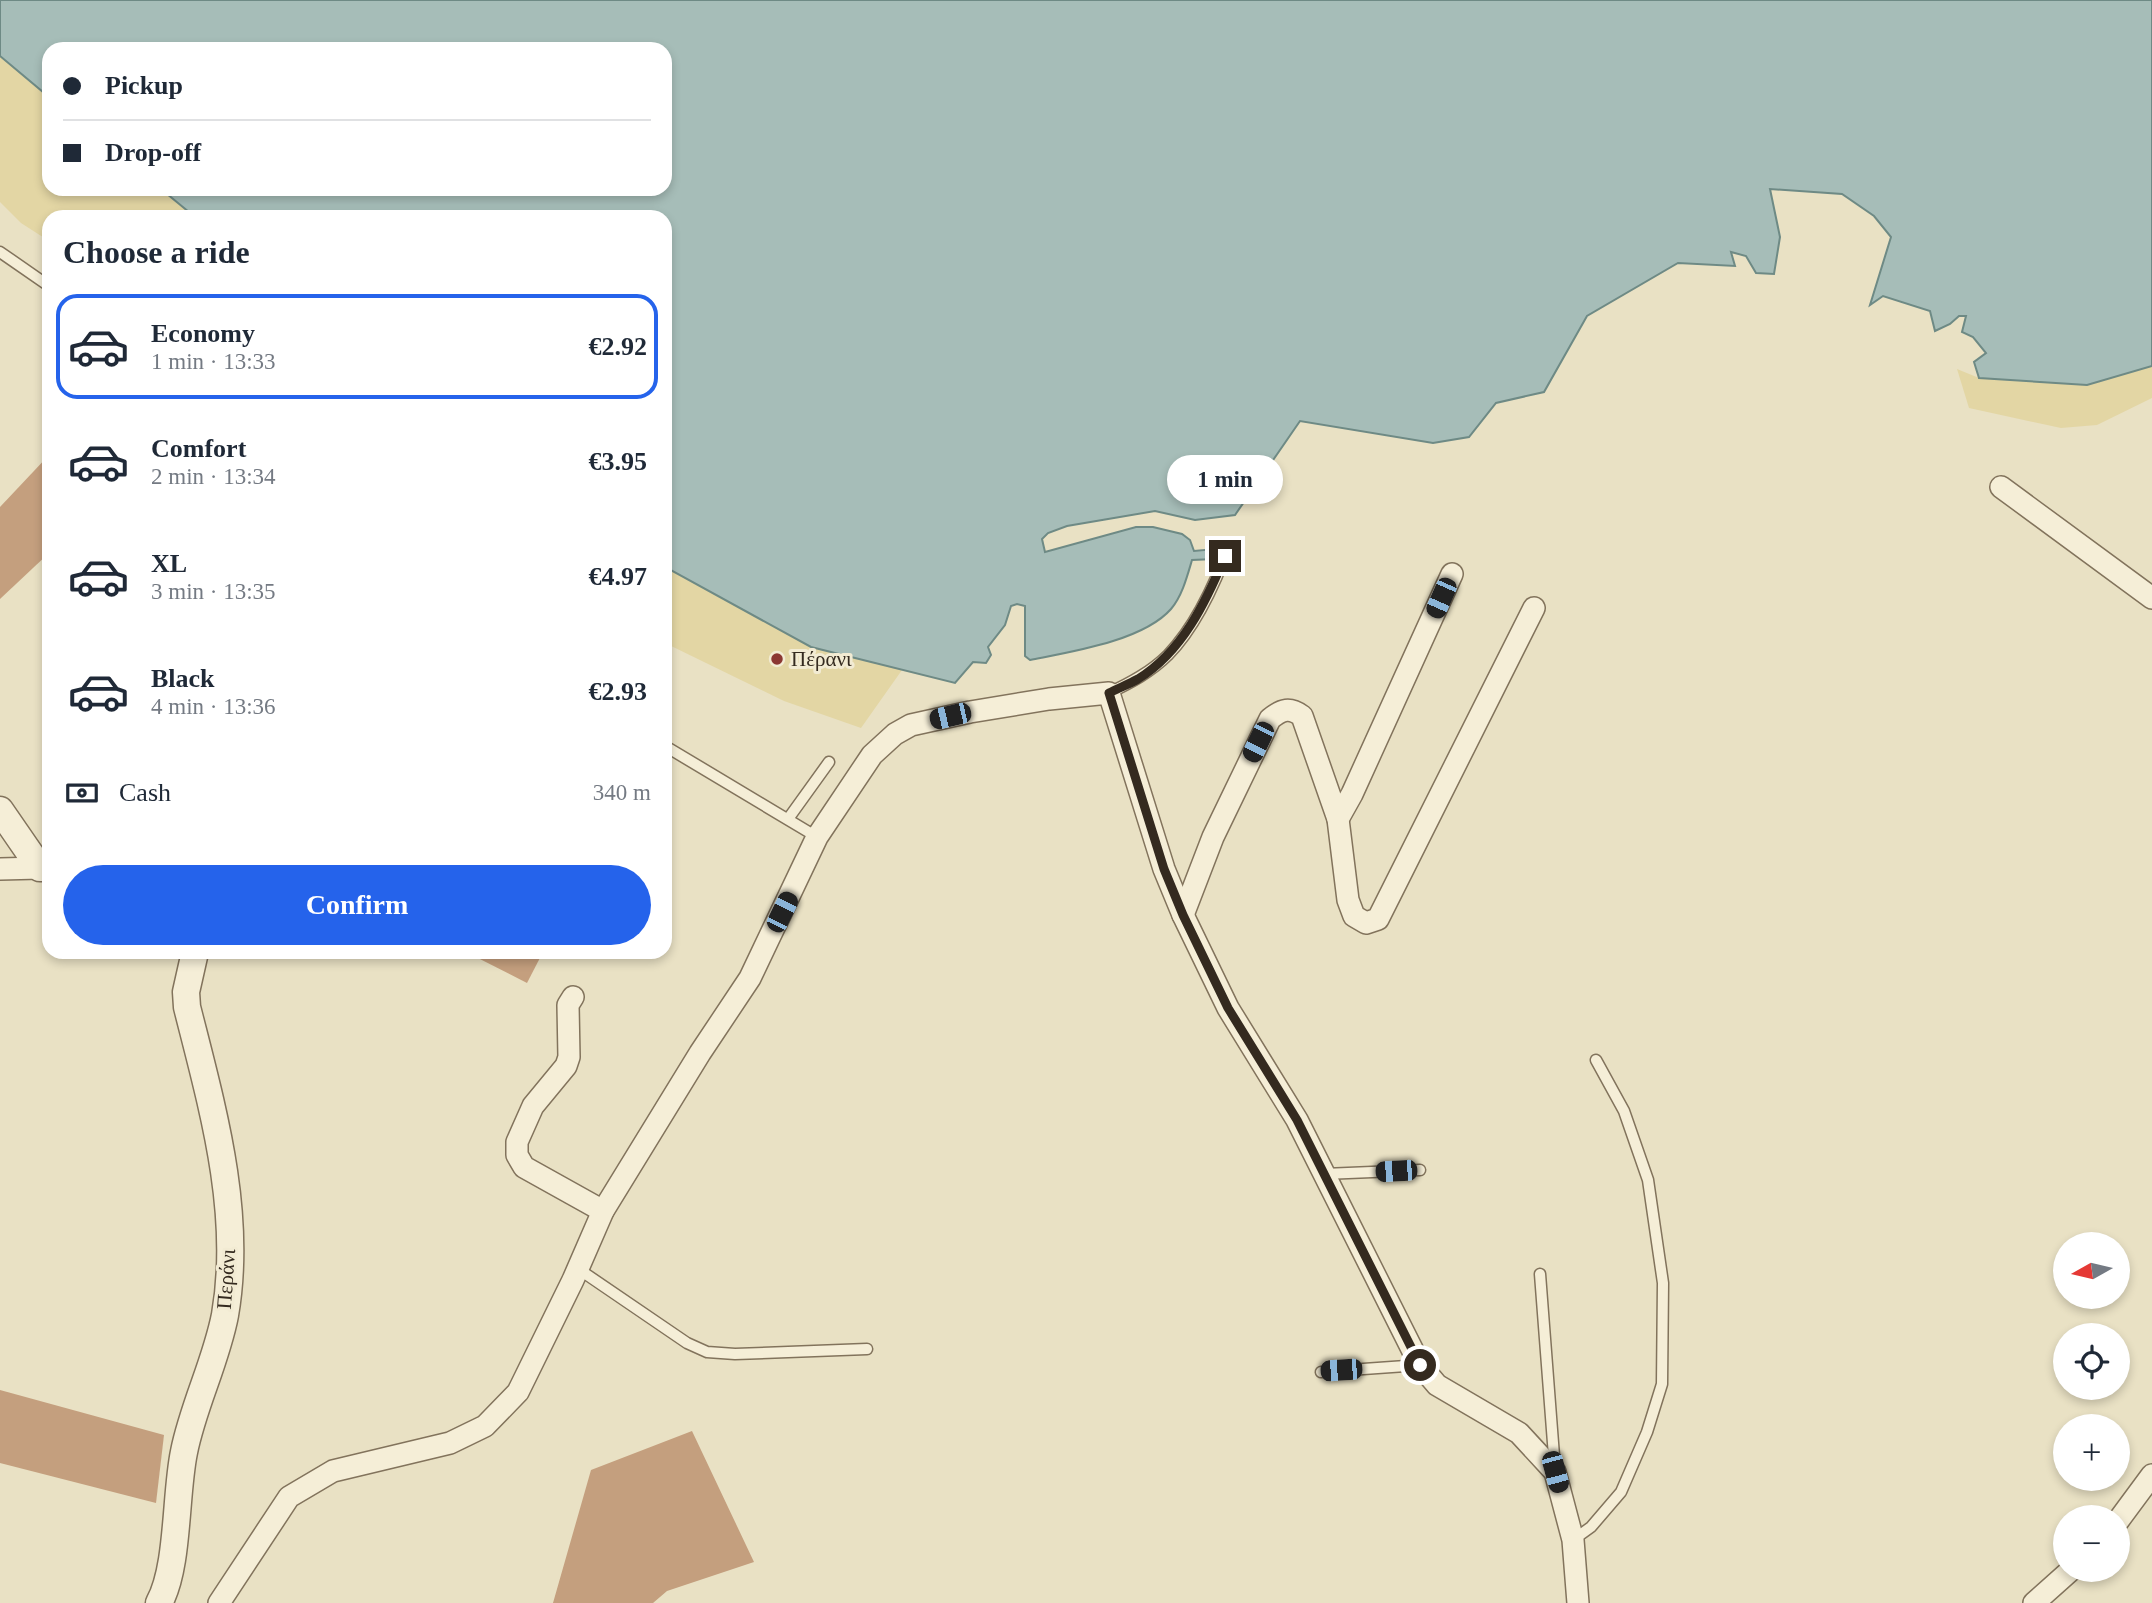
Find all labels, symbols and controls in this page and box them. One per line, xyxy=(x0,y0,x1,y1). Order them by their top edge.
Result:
text: Pickup xyxy=(105,71,183,100)
text: Drop-off xyxy=(105,138,201,167)
text: Choose a ride xyxy=(63,234,250,270)
icon: car xyxy=(67,315,130,378)
text: Economy xyxy=(151,319,255,348)
text: €2.92 xyxy=(589,332,647,361)
text: 1 min · 13:33 xyxy=(151,349,276,374)
icon: car xyxy=(67,430,130,493)
text: Comfort xyxy=(151,434,246,463)
text: €3.95 xyxy=(589,447,647,476)
callout: 1 min xyxy=(1167,454,1283,504)
text: 2 min · 13:34 xyxy=(151,464,276,489)
text: 1 min xyxy=(1197,467,1253,492)
route end xyxy=(1209,540,1241,572)
icon: car xyxy=(67,545,130,608)
text: XL xyxy=(151,549,187,578)
text: €4.97 xyxy=(589,562,647,591)
car xyxy=(1423,575,1460,621)
text: 3 min · 13:35 xyxy=(151,579,276,604)
place label: Πέρανι xyxy=(791,647,852,671)
marker: Πέρανι xyxy=(769,651,785,667)
icon: car xyxy=(67,660,130,723)
text: Black xyxy=(151,664,215,693)
text: €2.93 xyxy=(589,677,647,706)
text: 4 min · 13:36 xyxy=(151,694,276,719)
car xyxy=(928,701,973,731)
car xyxy=(1240,719,1277,765)
icon: cash xyxy=(63,774,101,812)
text: Cash xyxy=(119,778,171,807)
text: 340 m xyxy=(593,780,651,805)
button: Confirm xyxy=(63,865,651,945)
car xyxy=(764,889,801,935)
car xyxy=(1375,1159,1418,1183)
north arrow xyxy=(2053,1232,2130,1309)
map controls xyxy=(2053,1232,2130,1582)
street label: Περάνι xyxy=(212,1248,240,1310)
button: locate xyxy=(2053,1323,2130,1400)
route start xyxy=(1404,1349,1436,1381)
car xyxy=(1320,1358,1363,1382)
button: + xyxy=(2053,1414,2130,1491)
car xyxy=(1540,1449,1571,1495)
button: − xyxy=(2053,1505,2130,1582)

